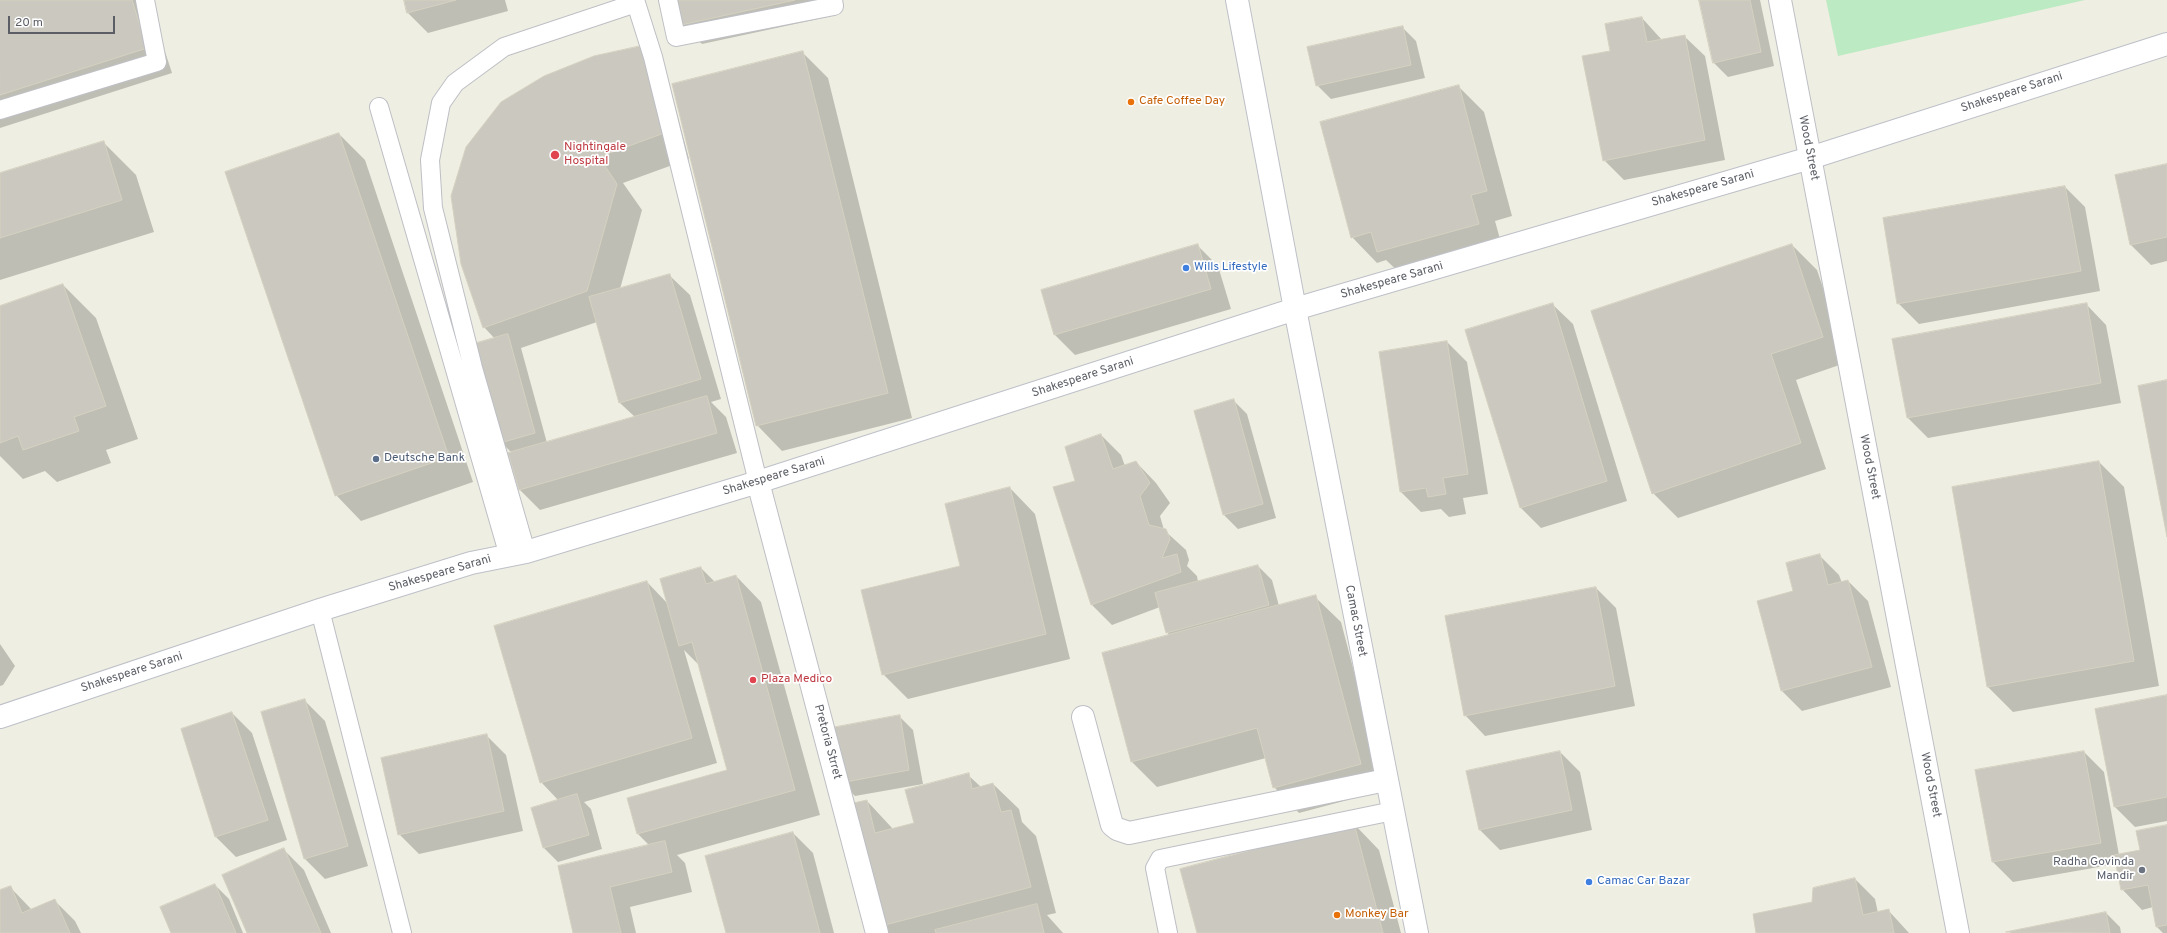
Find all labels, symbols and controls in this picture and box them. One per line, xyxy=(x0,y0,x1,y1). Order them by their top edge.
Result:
scale bar xyxy=(10,8,117,34)
text: 20 m xyxy=(15,15,43,31)
street label: Shakespeare Sarani xyxy=(1959,70,2065,116)
place label: Cafe Coffee Day xyxy=(1139,95,1225,109)
marker: Cafe Coffee Day xyxy=(1126,97,1136,107)
street label: Wood Street xyxy=(1795,114,1821,182)
place label: Nightingale Hospital xyxy=(564,141,626,169)
marker: Nightingale Hospital xyxy=(549,149,561,161)
street label: Shakespeare Sarani xyxy=(1650,167,1756,211)
street label: Shakespeare Sarani xyxy=(1339,259,1445,303)
place label: Wills Lifestyle xyxy=(1194,261,1267,275)
marker: Wills Lifestyle xyxy=(1181,263,1191,273)
street label: Shakespeare Sarani xyxy=(1030,355,1136,401)
street label: Wood Street xyxy=(1856,433,1882,501)
place label: Deutsche Bank xyxy=(384,452,465,466)
marker: Deutsche Bank xyxy=(371,454,381,464)
street label: Shakespeare Sarani xyxy=(721,455,827,499)
street label: Shakespeare Sarani xyxy=(387,552,493,596)
street label: Camac Street xyxy=(1341,584,1369,658)
street label: Shakespeare Sarani xyxy=(79,650,185,696)
place label: Plaza Medico xyxy=(761,673,832,687)
marker: Plaza Medico xyxy=(748,675,758,685)
street label: Pretoria Strret xyxy=(810,703,844,781)
street label: Wood Street xyxy=(1917,751,1943,819)
place label: Radha Govinda Mandir xyxy=(2053,856,2134,884)
marker: Radha Govinda Mandir xyxy=(2137,865,2147,875)
place label: Camac Car Bazar xyxy=(1597,875,1690,889)
marker: Camac Car Bazar xyxy=(1584,877,1594,887)
place label: Monkey Bar xyxy=(1345,908,1409,922)
marker: Monkey Bar xyxy=(1332,910,1342,920)

